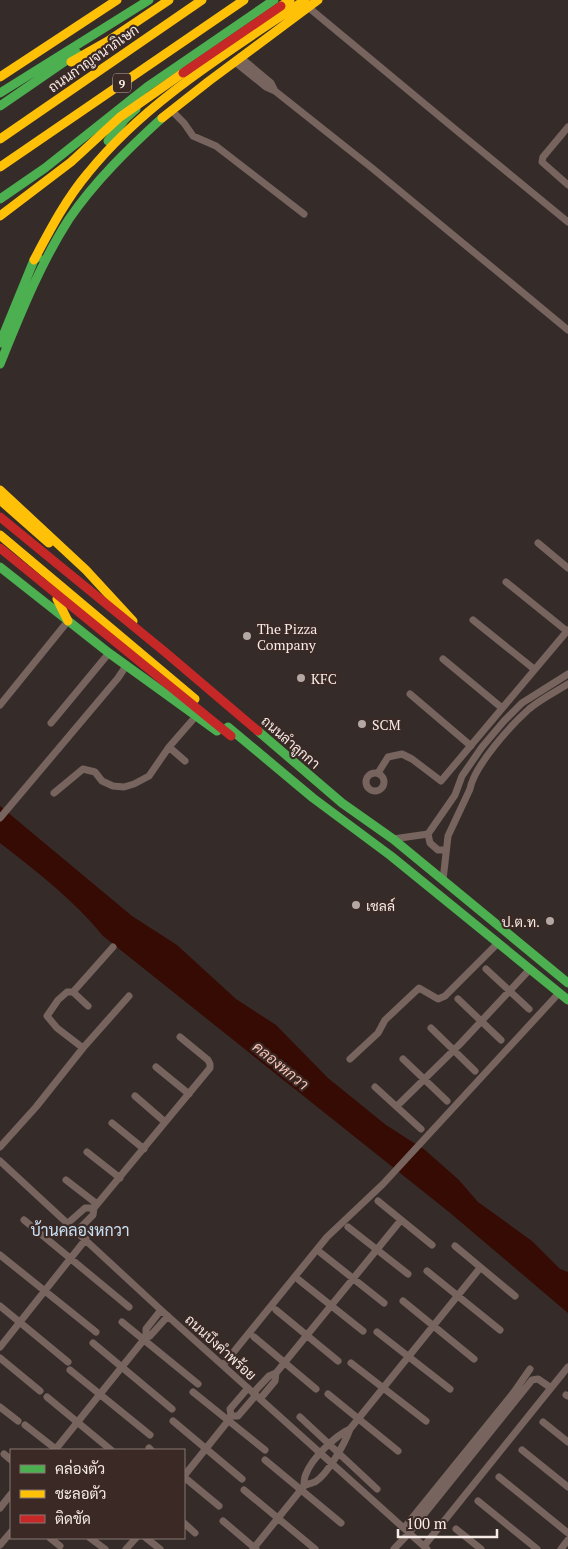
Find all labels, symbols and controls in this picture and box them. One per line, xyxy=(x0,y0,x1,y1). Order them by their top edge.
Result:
street label: ถนนกาญจนาภิเษก xyxy=(44,20,142,96)
road number: 9 xyxy=(113,74,131,92)
place label: The Pizza Company xyxy=(257,619,317,654)
marker: The Pizza Company xyxy=(241,630,253,642)
place label: KFC xyxy=(311,669,337,688)
marker: KFC xyxy=(295,672,307,684)
street label: ถนนลำลูกกา xyxy=(257,711,324,774)
place label: SCM xyxy=(372,715,401,734)
marker: SCM xyxy=(356,718,368,730)
place label: เชลล์ xyxy=(366,896,395,915)
marker: เชลล์ xyxy=(350,899,362,911)
place label: ป.ต.ท. xyxy=(501,912,540,931)
marker: ป.ต.ท. xyxy=(544,915,556,927)
water label: คลองหกวา xyxy=(249,1036,313,1094)
district label: บ้านคลองหกวา xyxy=(30,1219,130,1241)
street label: ถนนบึงคำพร้อย xyxy=(181,1310,261,1384)
legend xyxy=(10,1449,185,1539)
text: คล่องตัว xyxy=(55,1458,105,1478)
text: ชะลอตัว xyxy=(55,1483,106,1503)
scale bar xyxy=(398,1506,497,1538)
text: ติดขัด xyxy=(55,1508,91,1528)
text: 100 m xyxy=(406,1513,447,1533)

